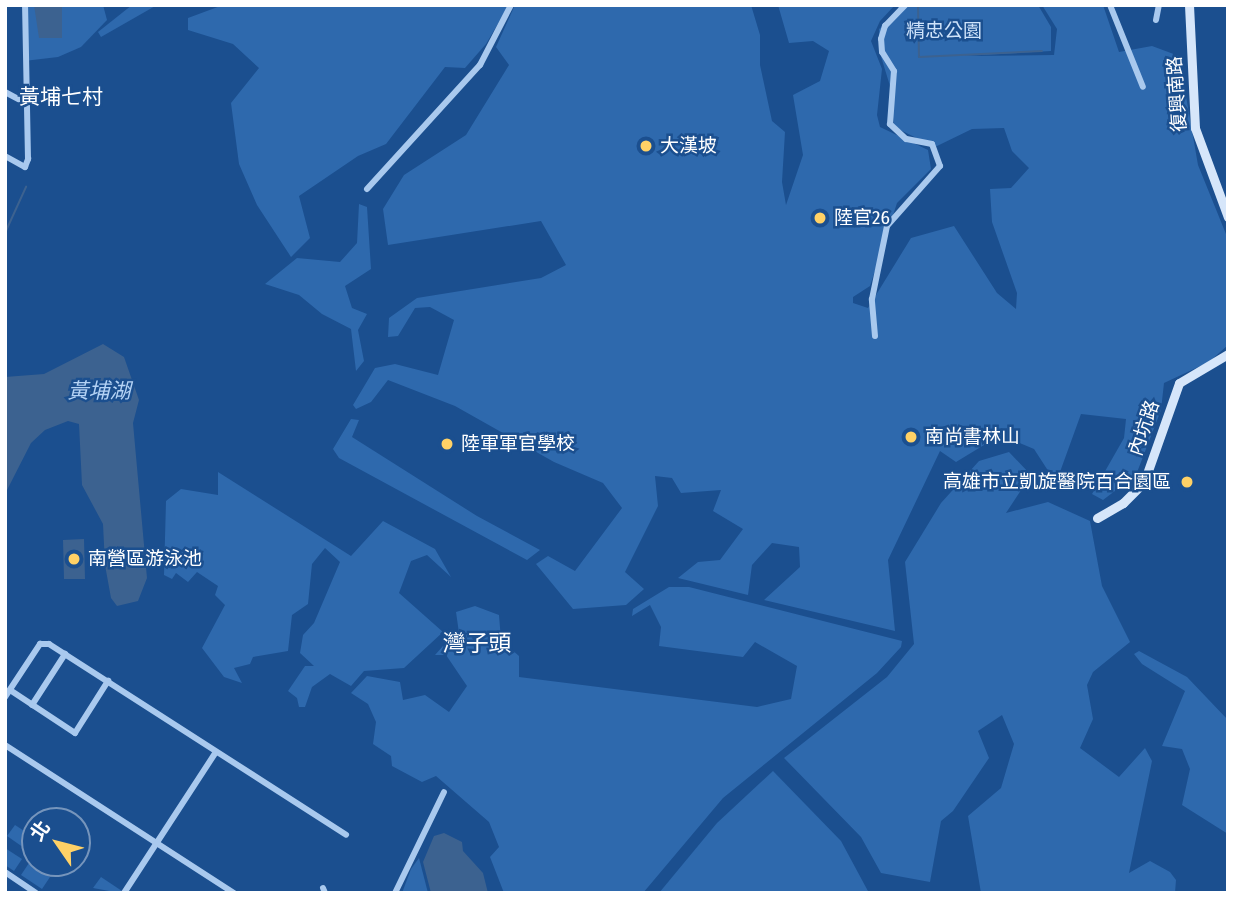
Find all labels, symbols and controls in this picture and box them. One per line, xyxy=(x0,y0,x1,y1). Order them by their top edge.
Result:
park label: 精忠公園 xyxy=(906,20,982,42)
street label: 復興南路 xyxy=(1163,55,1191,133)
district label: 黃埔七村 xyxy=(19,84,103,110)
place label: 大漢坡 xyxy=(660,135,717,157)
marker: 大漢坡 xyxy=(638,138,654,154)
place label: 陸官26 xyxy=(834,207,890,229)
marker: 陸官26 xyxy=(812,210,828,226)
water label: 黃埔湖 xyxy=(68,378,130,404)
street label: 內坑路 xyxy=(1124,397,1164,459)
place label: 南尚書林山 xyxy=(925,426,1020,448)
marker: 南尚書林山 xyxy=(903,429,919,445)
place label: 陸軍軍官學校 xyxy=(461,433,575,455)
marker: 陸軍軍官學校 xyxy=(439,436,455,452)
place label: 高雄市立凱旋醫院百合園區 xyxy=(943,471,1171,493)
marker: 高雄市立凱旋醫院百合園區 xyxy=(1177,472,1197,492)
place label: 南營區游泳池 xyxy=(88,548,202,570)
marker: 南營區游泳池 xyxy=(66,551,82,567)
district label: 灣子頭 xyxy=(443,629,511,657)
north arrow xyxy=(21,807,91,877)
text: 北 xyxy=(25,816,55,845)

